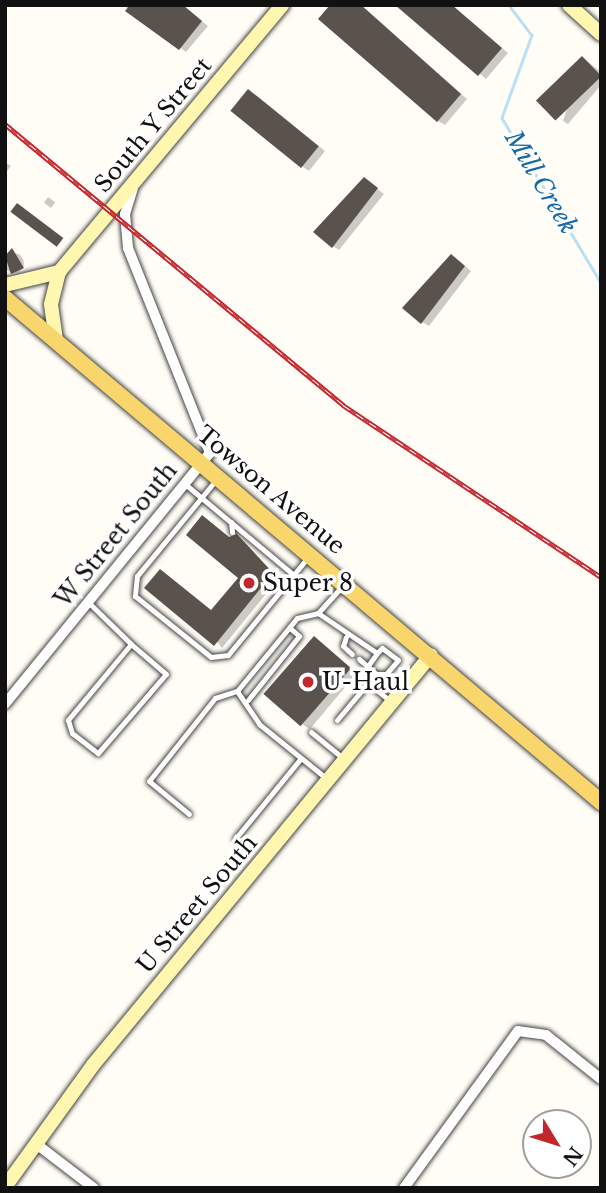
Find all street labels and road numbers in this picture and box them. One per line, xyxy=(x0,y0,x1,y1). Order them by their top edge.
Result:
street label: South Y Street xyxy=(88,51,218,199)
street label: Towson Avenue xyxy=(191,420,351,560)
street label: W Street South xyxy=(49,457,183,613)
street label: U Street South xyxy=(131,829,263,979)

